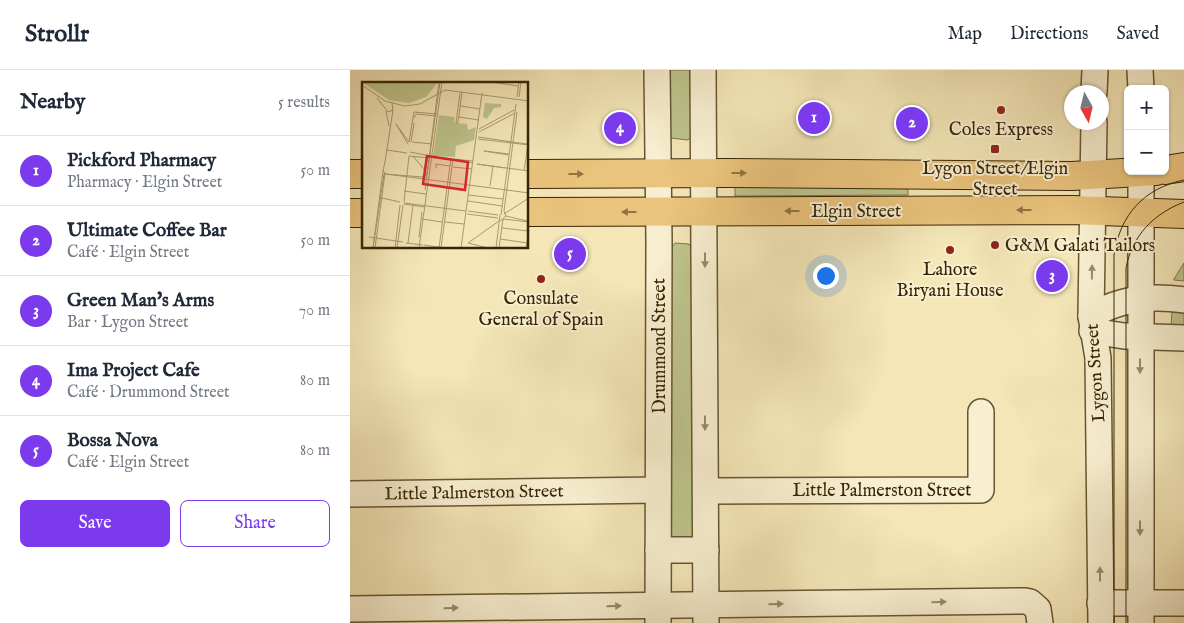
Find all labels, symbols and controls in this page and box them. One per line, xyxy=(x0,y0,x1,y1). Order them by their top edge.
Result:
text: Strollr xyxy=(25,19,89,50)
text: Map xyxy=(948,23,982,46)
text: Directions xyxy=(1010,23,1088,46)
text: Saved xyxy=(1116,23,1159,46)
inset map xyxy=(362,82,529,249)
north arrow xyxy=(1064,85,1109,130)
map controls xyxy=(1124,85,1169,175)
button: + xyxy=(1124,85,1169,130)
text: Nearby xyxy=(20,89,85,116)
text: 5 results xyxy=(278,93,330,113)
pin: 1 xyxy=(798,99,830,137)
pin: 2 xyxy=(896,104,928,142)
marker: Coles Express xyxy=(995,104,1007,116)
pin: 4 xyxy=(604,109,636,147)
place label: Coles Express xyxy=(949,119,1053,142)
button: − xyxy=(1124,130,1169,175)
marker: Lygon Street/Elgin Street xyxy=(989,143,1001,155)
text: Pickford Pharmacy xyxy=(67,149,216,173)
place label: Lygon Street/Elgin Street xyxy=(922,158,1069,202)
text: 1 xyxy=(33,161,39,181)
text: 50 m xyxy=(301,161,330,181)
one-way arrow xyxy=(731,169,747,177)
one-way arrow xyxy=(568,170,584,178)
text: Pharmacy · Elgin Street xyxy=(67,173,222,193)
street label: Elgin Street xyxy=(811,201,901,224)
one-way arrow xyxy=(1016,206,1032,214)
one-way arrow xyxy=(784,207,800,215)
one-way arrow xyxy=(621,208,637,216)
text: Ultimate Coffee Bar xyxy=(67,219,227,243)
text: 2 xyxy=(32,231,40,251)
text: 50 m xyxy=(301,231,330,251)
pin: 5 xyxy=(554,235,586,273)
place label: G&M Galati Tailors xyxy=(1005,235,1155,258)
marker: G&M Galati Tailors xyxy=(989,239,1001,251)
text: Café · Elgin Street xyxy=(67,243,189,263)
marker: Lahore Biryani House xyxy=(944,244,956,256)
one-way arrow xyxy=(701,252,709,268)
pin: 3 xyxy=(1036,257,1068,295)
place label: Lahore Biryani House xyxy=(897,259,1003,303)
your location xyxy=(813,263,839,289)
one-way arrow xyxy=(1088,264,1096,280)
marker: Consulate General of Spain xyxy=(535,273,547,285)
street label: Drummond Street xyxy=(649,278,672,414)
place label: Consulate General of Spain xyxy=(479,288,604,332)
text: Green Man's Arms xyxy=(67,289,214,313)
text: 3 xyxy=(33,301,39,321)
text: 70 m xyxy=(299,301,330,321)
text: Bar · Lygon Street xyxy=(67,313,188,333)
street label: Lygon Street xyxy=(1082,323,1111,423)
one-way arrow xyxy=(1136,358,1144,374)
text: Ima Project Cafe xyxy=(67,359,200,383)
text: 4 xyxy=(32,371,40,391)
text: 80 m xyxy=(300,371,330,391)
text: Café · Drummond Street xyxy=(67,383,230,403)
one-way arrow xyxy=(701,415,709,431)
text: Bossa Nova xyxy=(67,429,158,453)
text: 5 xyxy=(33,441,39,461)
text: 80 m xyxy=(300,441,330,461)
text: Café · Elgin Street xyxy=(67,453,189,473)
street label: Little Palmerston Street xyxy=(384,480,564,507)
street label: Little Palmerston Street xyxy=(793,480,972,503)
button: Save xyxy=(20,500,170,547)
button: Share xyxy=(180,500,330,547)
one-way arrow xyxy=(1137,521,1145,537)
one-way arrow xyxy=(1096,566,1104,582)
one-way arrow xyxy=(931,598,947,606)
one-way arrow xyxy=(768,600,784,608)
one-way arrow xyxy=(606,602,622,610)
one-way arrow xyxy=(443,604,459,612)

